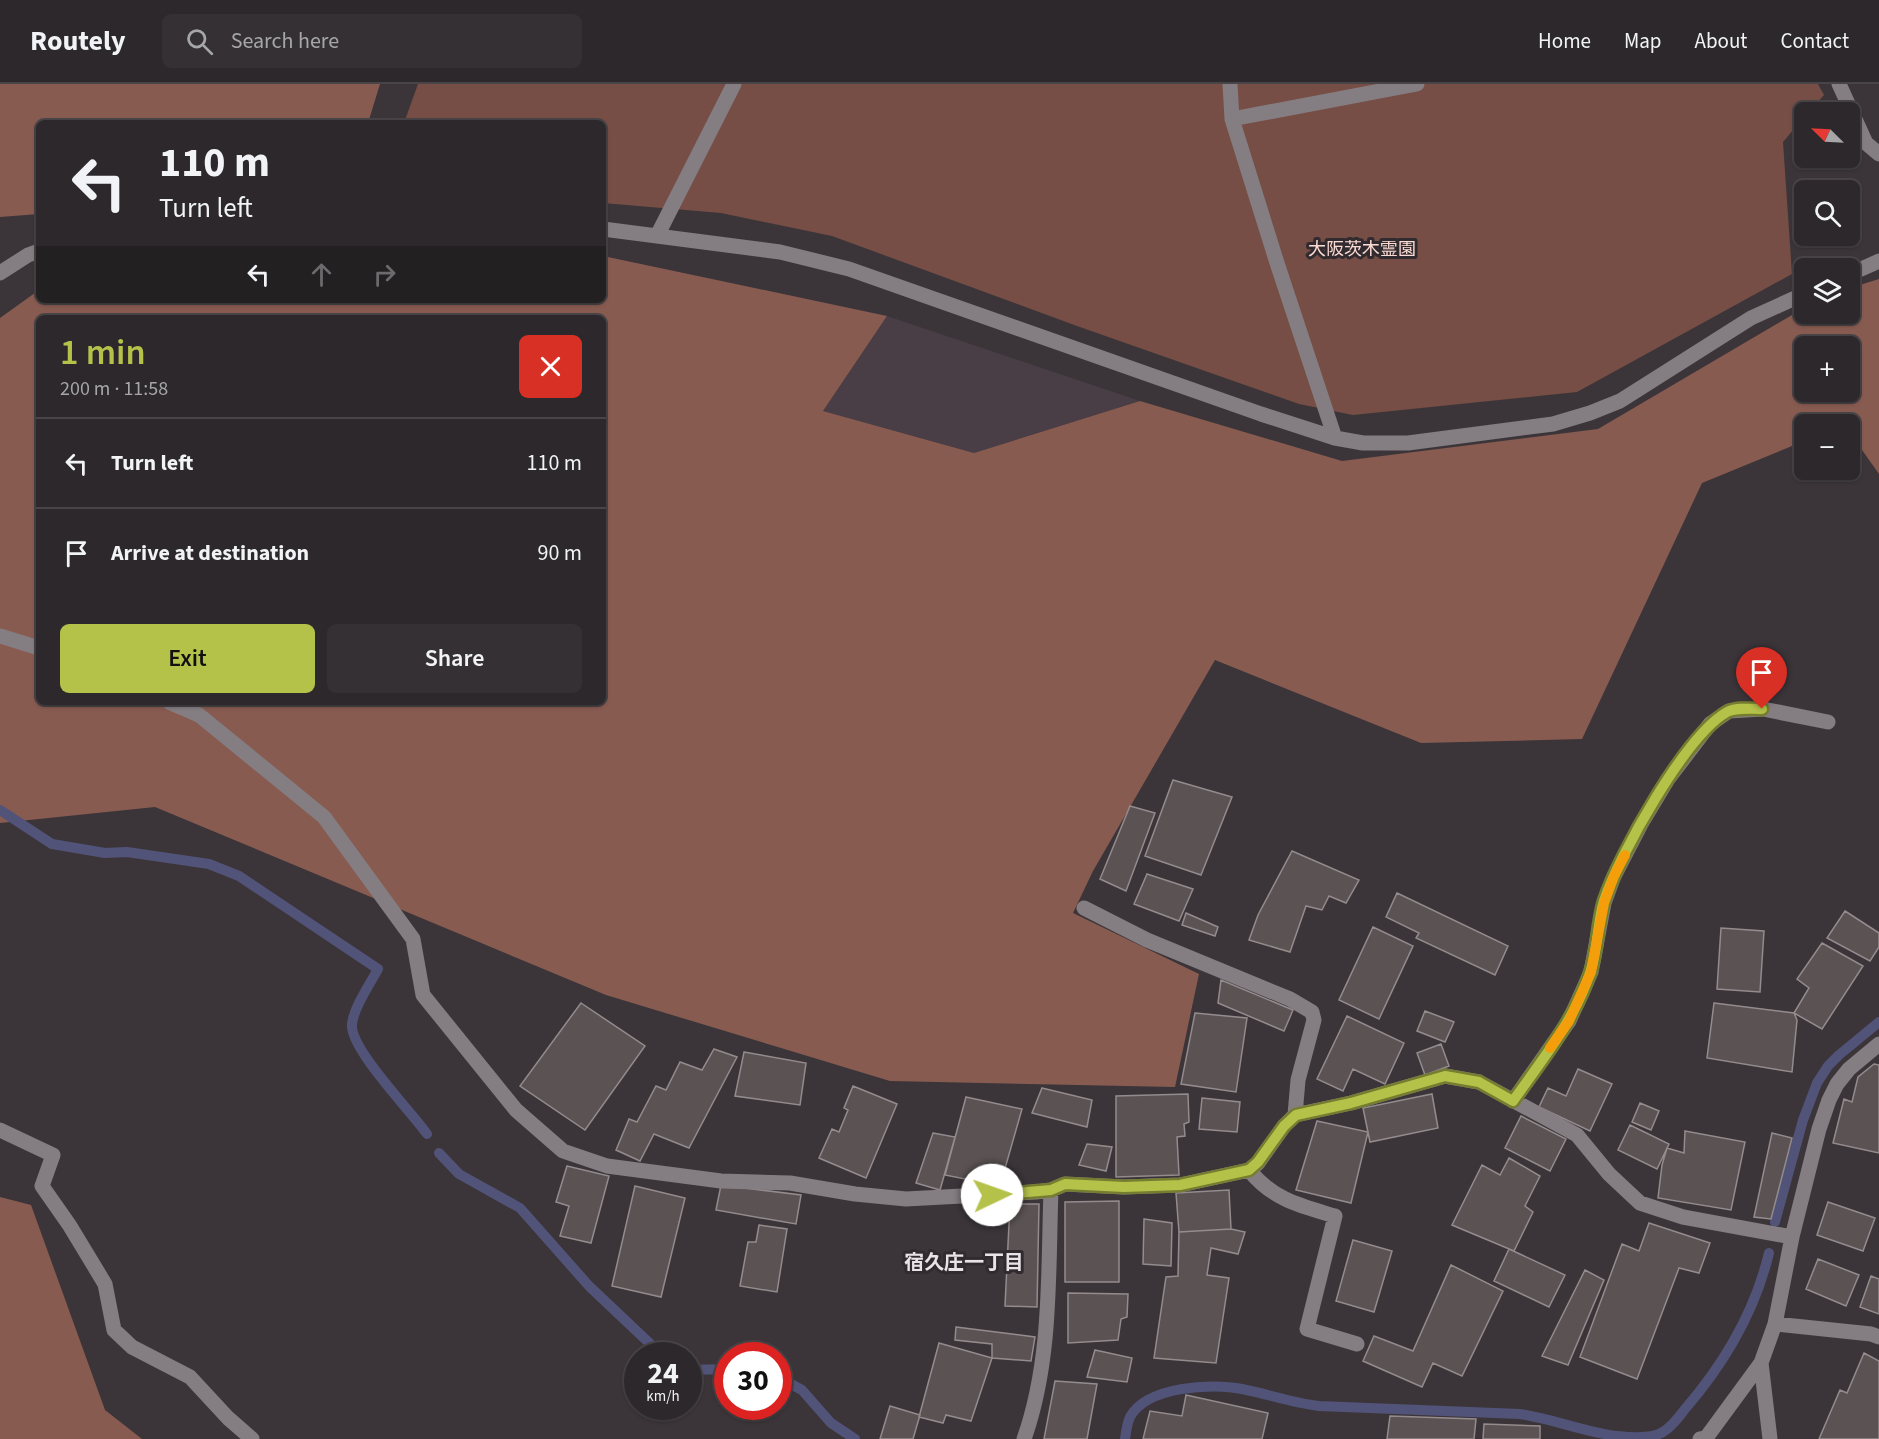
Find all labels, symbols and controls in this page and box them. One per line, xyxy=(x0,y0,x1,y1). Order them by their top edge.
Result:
search box xyxy=(162,14,582,68)
text: Routely xyxy=(30,21,126,61)
icon: search xyxy=(183,25,216,58)
text: Search here xyxy=(231,25,339,57)
text: Home xyxy=(1538,26,1591,56)
text: Map xyxy=(1624,26,1662,56)
text: About xyxy=(1695,26,1747,56)
text: Contact xyxy=(1780,26,1849,56)
north arrow xyxy=(1794,102,1860,168)
map controls xyxy=(1794,102,1860,480)
text: 110 m xyxy=(159,133,270,193)
icon: left xyxy=(60,144,138,222)
button: search xyxy=(1794,180,1860,246)
text: Turn left xyxy=(159,189,253,228)
park label: 大阪茨木霊園 xyxy=(1308,237,1416,262)
icon: left xyxy=(242,258,275,291)
icon: ahead xyxy=(305,258,338,291)
icon: right xyxy=(368,258,401,291)
button: layers xyxy=(1794,258,1860,324)
text: 1 min xyxy=(60,327,146,378)
button: close xyxy=(519,335,582,398)
button: + xyxy=(1794,336,1860,402)
text: 200 m · 11:58 xyxy=(60,375,168,403)
button: − xyxy=(1794,414,1860,480)
icon: left xyxy=(60,447,93,480)
text: Turn left xyxy=(111,447,193,479)
text: 110 m xyxy=(527,447,582,479)
icon: arrive xyxy=(60,537,93,570)
text: Arrive at destination xyxy=(111,537,309,569)
text: 90 m xyxy=(537,537,582,569)
button: Exit xyxy=(60,624,315,693)
button: Share xyxy=(327,624,582,693)
pin xyxy=(1736,647,1787,709)
icon: arrive xyxy=(1745,656,1778,689)
position arrow xyxy=(960,1163,1024,1227)
district label: 宿久庄一丁目 xyxy=(904,1249,1024,1277)
speed limit sign: 30 xyxy=(714,1342,792,1420)
text: 24 xyxy=(647,1352,679,1395)
text: km/h xyxy=(646,1386,680,1407)

